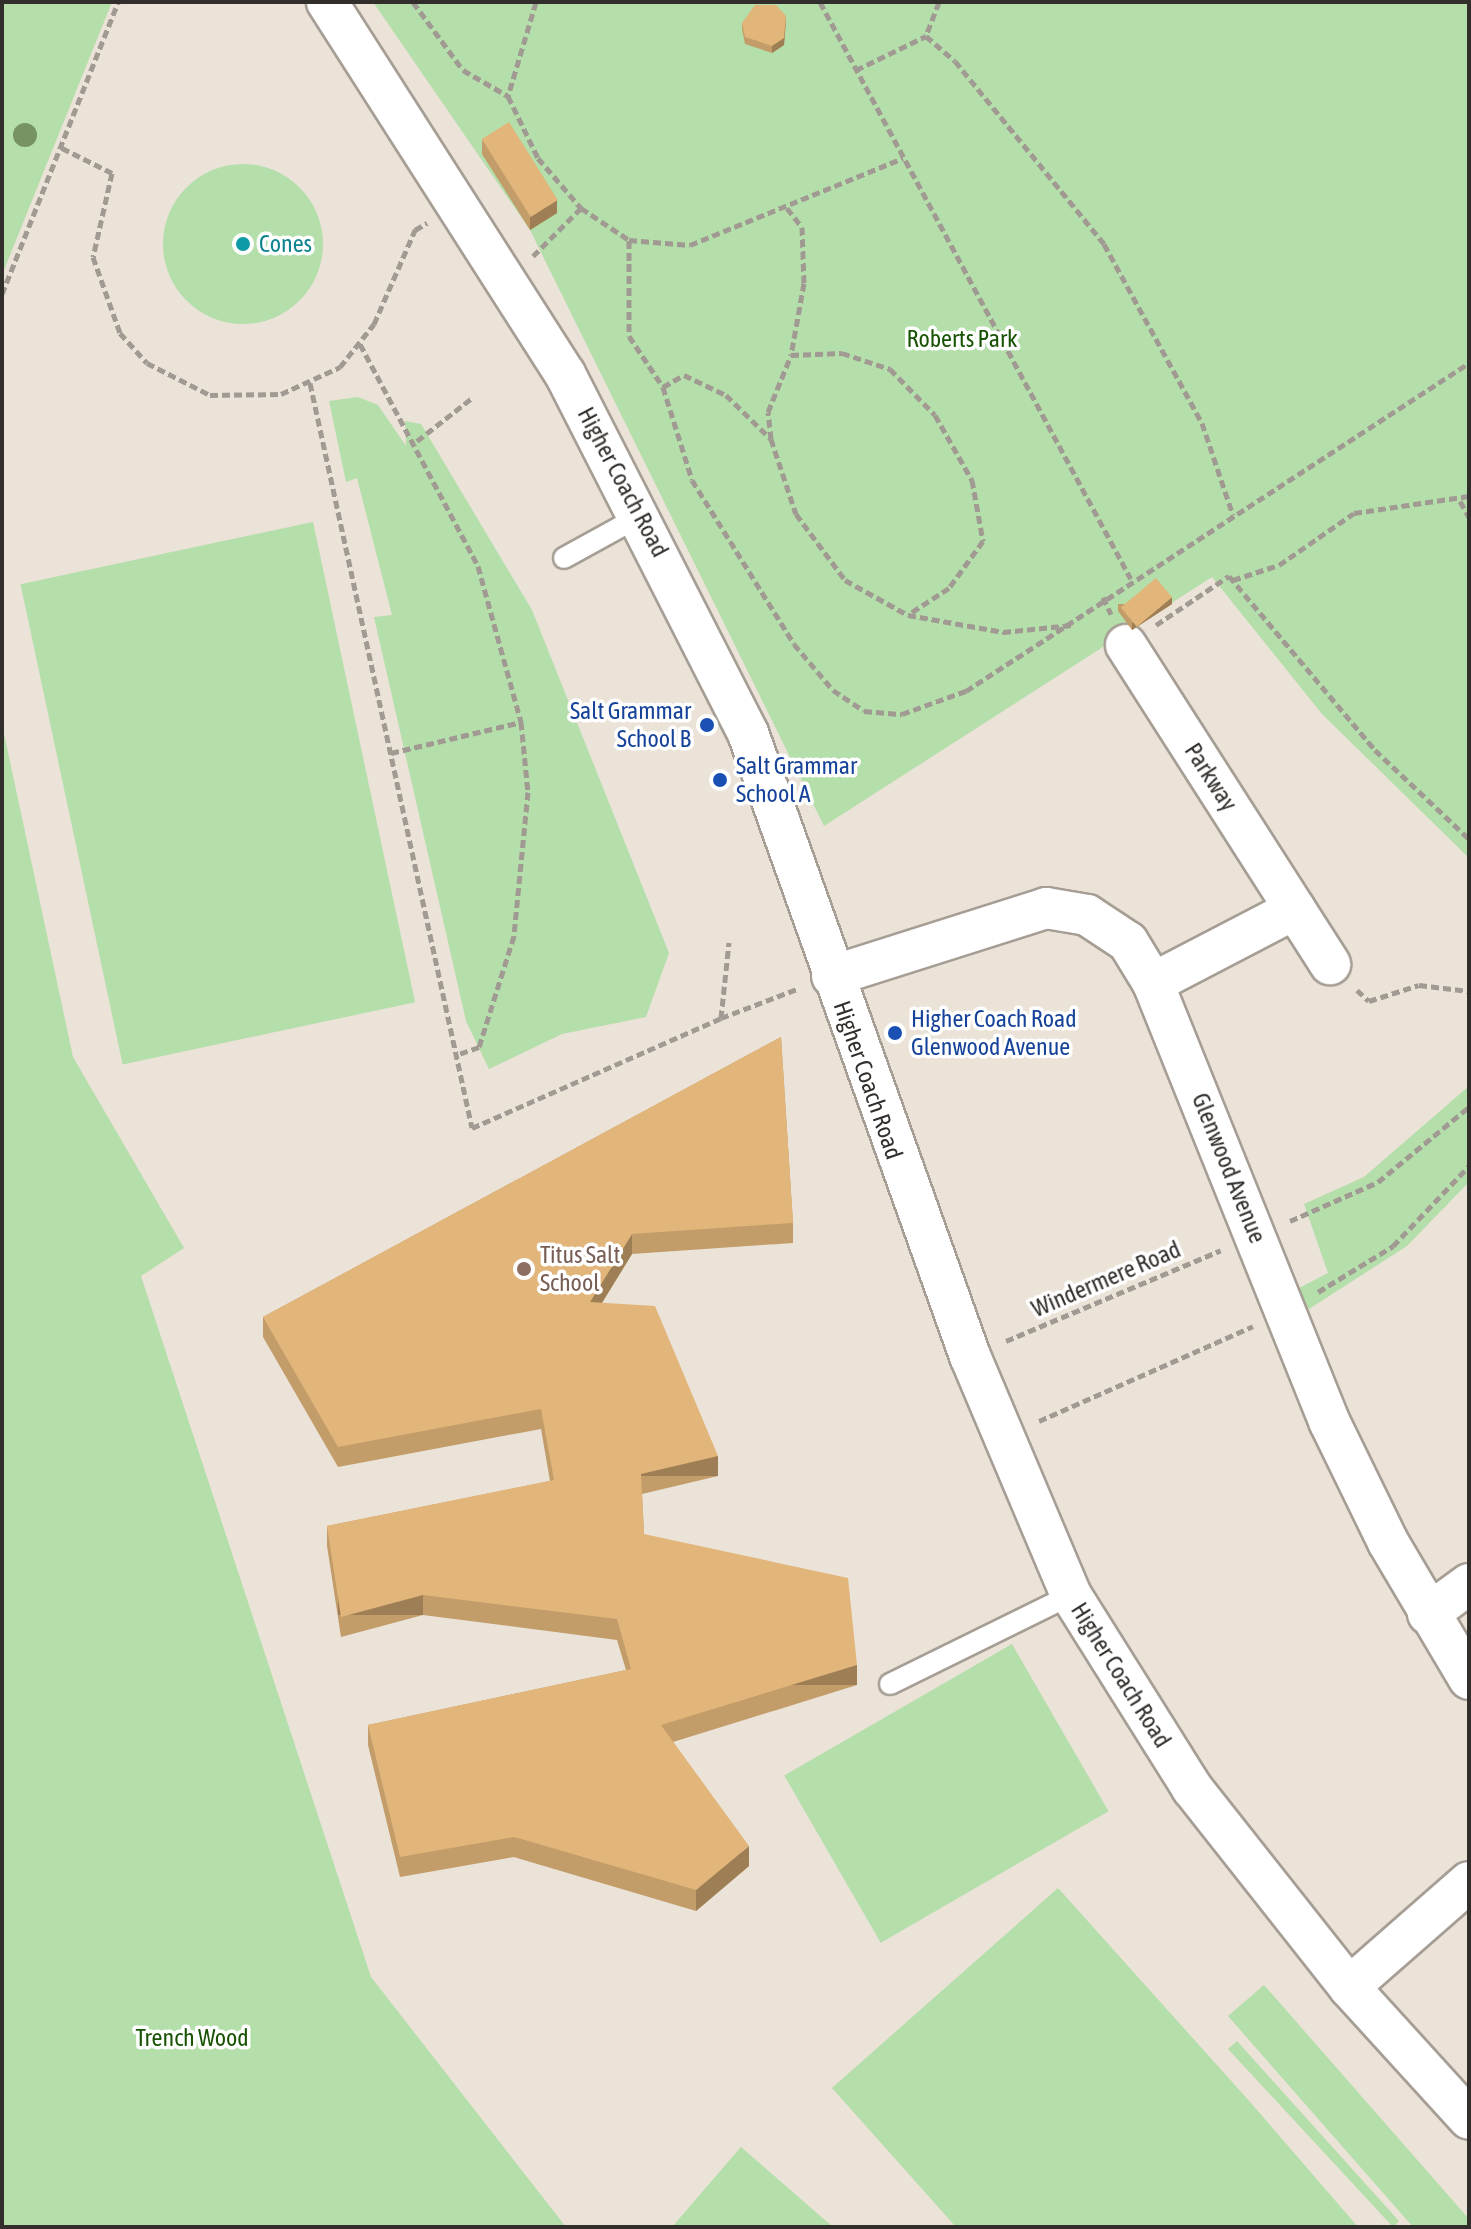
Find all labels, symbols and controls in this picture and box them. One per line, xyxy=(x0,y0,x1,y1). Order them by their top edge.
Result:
place label: Cones xyxy=(259,230,312,258)
marker: Cones xyxy=(234,235,252,253)
park label: Roberts Park xyxy=(906,325,1018,353)
street label: Higher Coach Road xyxy=(571,402,675,562)
place label: Salt Grammar School B xyxy=(570,697,691,753)
marker: Salt Grammar School B xyxy=(698,716,716,734)
street label: Parkway xyxy=(1178,738,1244,816)
place label: Salt Grammar School A xyxy=(736,752,857,808)
marker: Salt Grammar School A xyxy=(711,771,729,789)
street label: Higher Coach Road xyxy=(827,997,909,1163)
place label: Higher Coach Road Glenwood Avenue xyxy=(911,1005,1077,1061)
marker: Higher Coach Road Glenwood Avenue xyxy=(886,1024,904,1042)
street label: Glenwood Avenue xyxy=(1186,1089,1272,1247)
street label: Windermere Road xyxy=(1027,1235,1185,1323)
place label: Titus Salt School xyxy=(540,1241,620,1297)
marker: Titus Salt School xyxy=(515,1260,533,1278)
street label: Higher Coach Road xyxy=(1065,1597,1177,1753)
park label: Trench Wood xyxy=(135,2024,249,2052)

